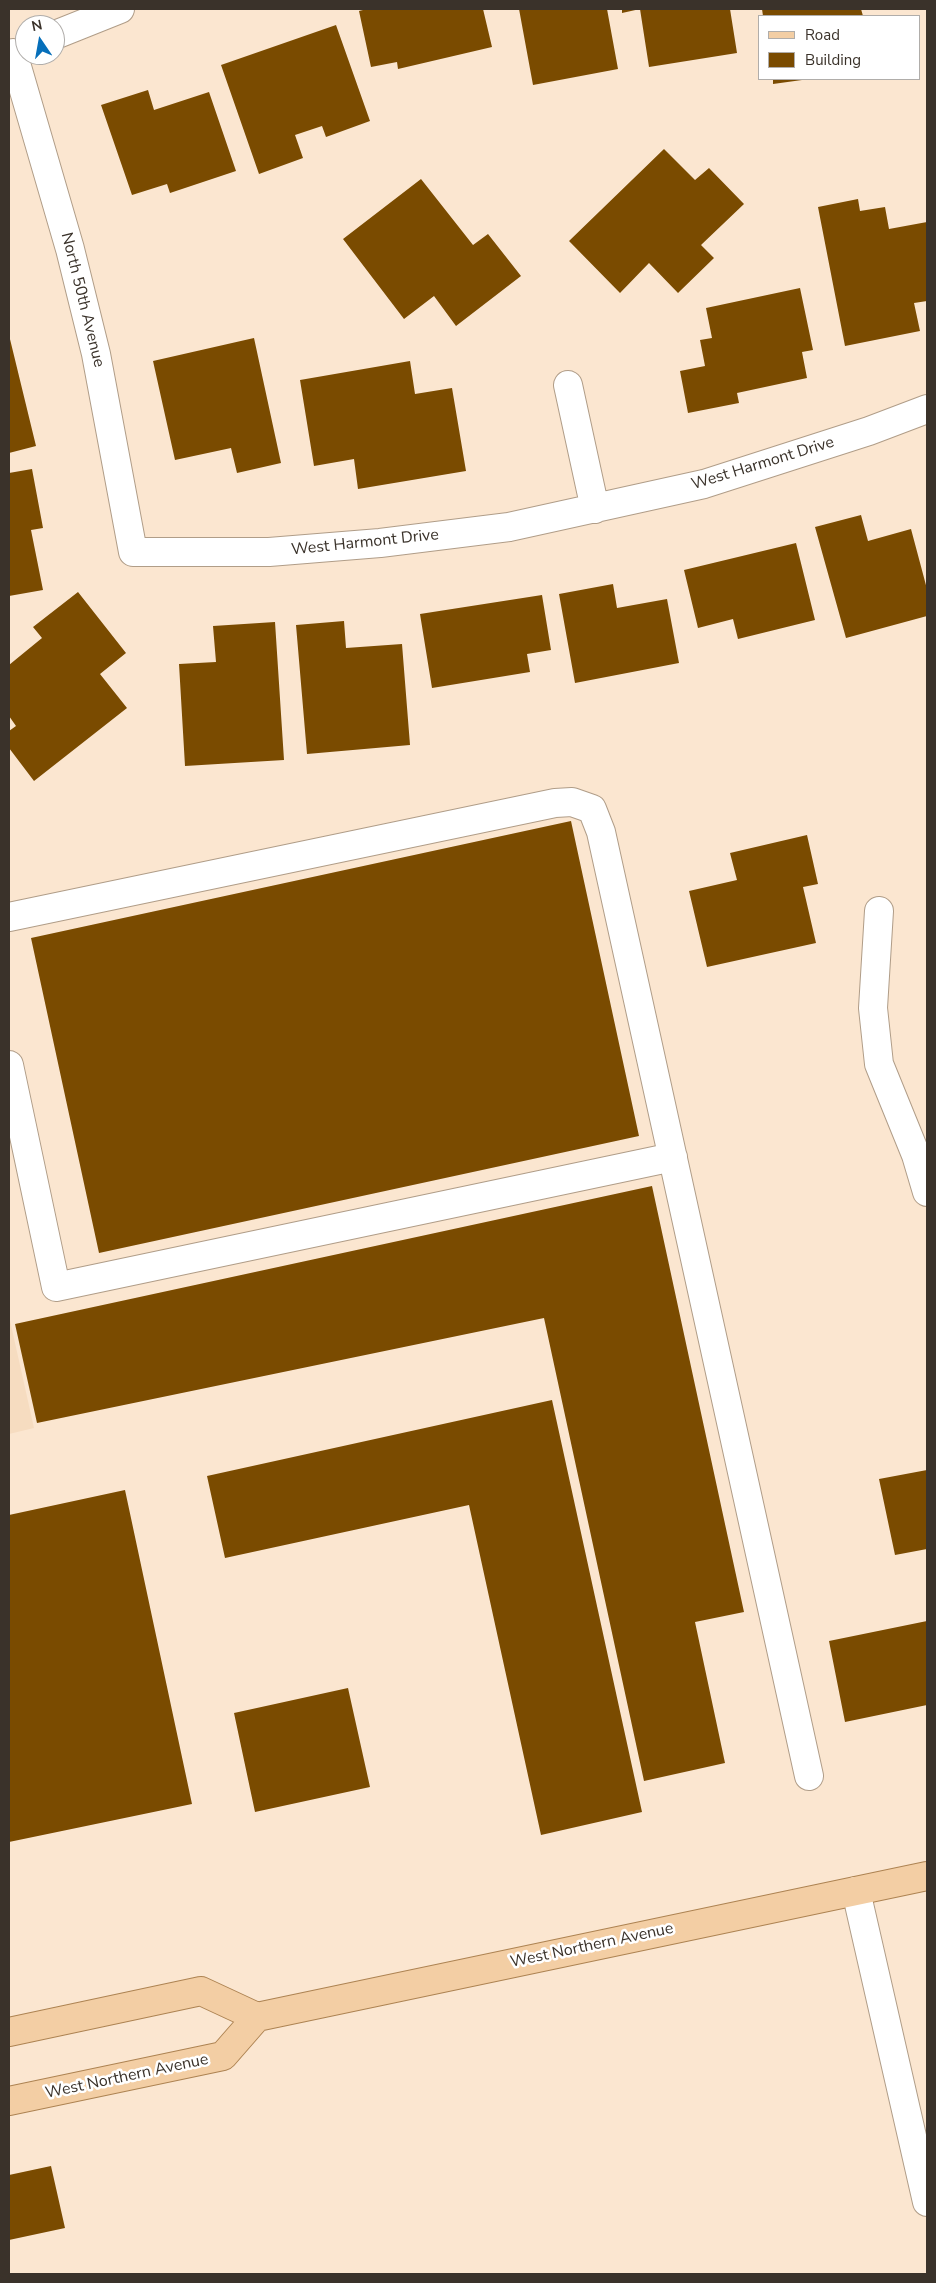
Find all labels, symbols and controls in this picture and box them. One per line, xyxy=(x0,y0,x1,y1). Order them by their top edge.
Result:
north arrow xyxy=(15,15,65,65)
text: N xyxy=(30,15,44,36)
legend xyxy=(758,15,921,80)
text: Road xyxy=(805,25,840,45)
text: Building xyxy=(805,50,861,70)
street label: North 50th Avenue xyxy=(56,231,108,369)
street label: West Harmont Drive xyxy=(689,433,837,495)
street label: West Harmont Drive xyxy=(290,526,440,560)
street label: West Northern Avenue xyxy=(509,1919,675,1973)
street label: West Northern Avenue xyxy=(44,2050,210,2104)

